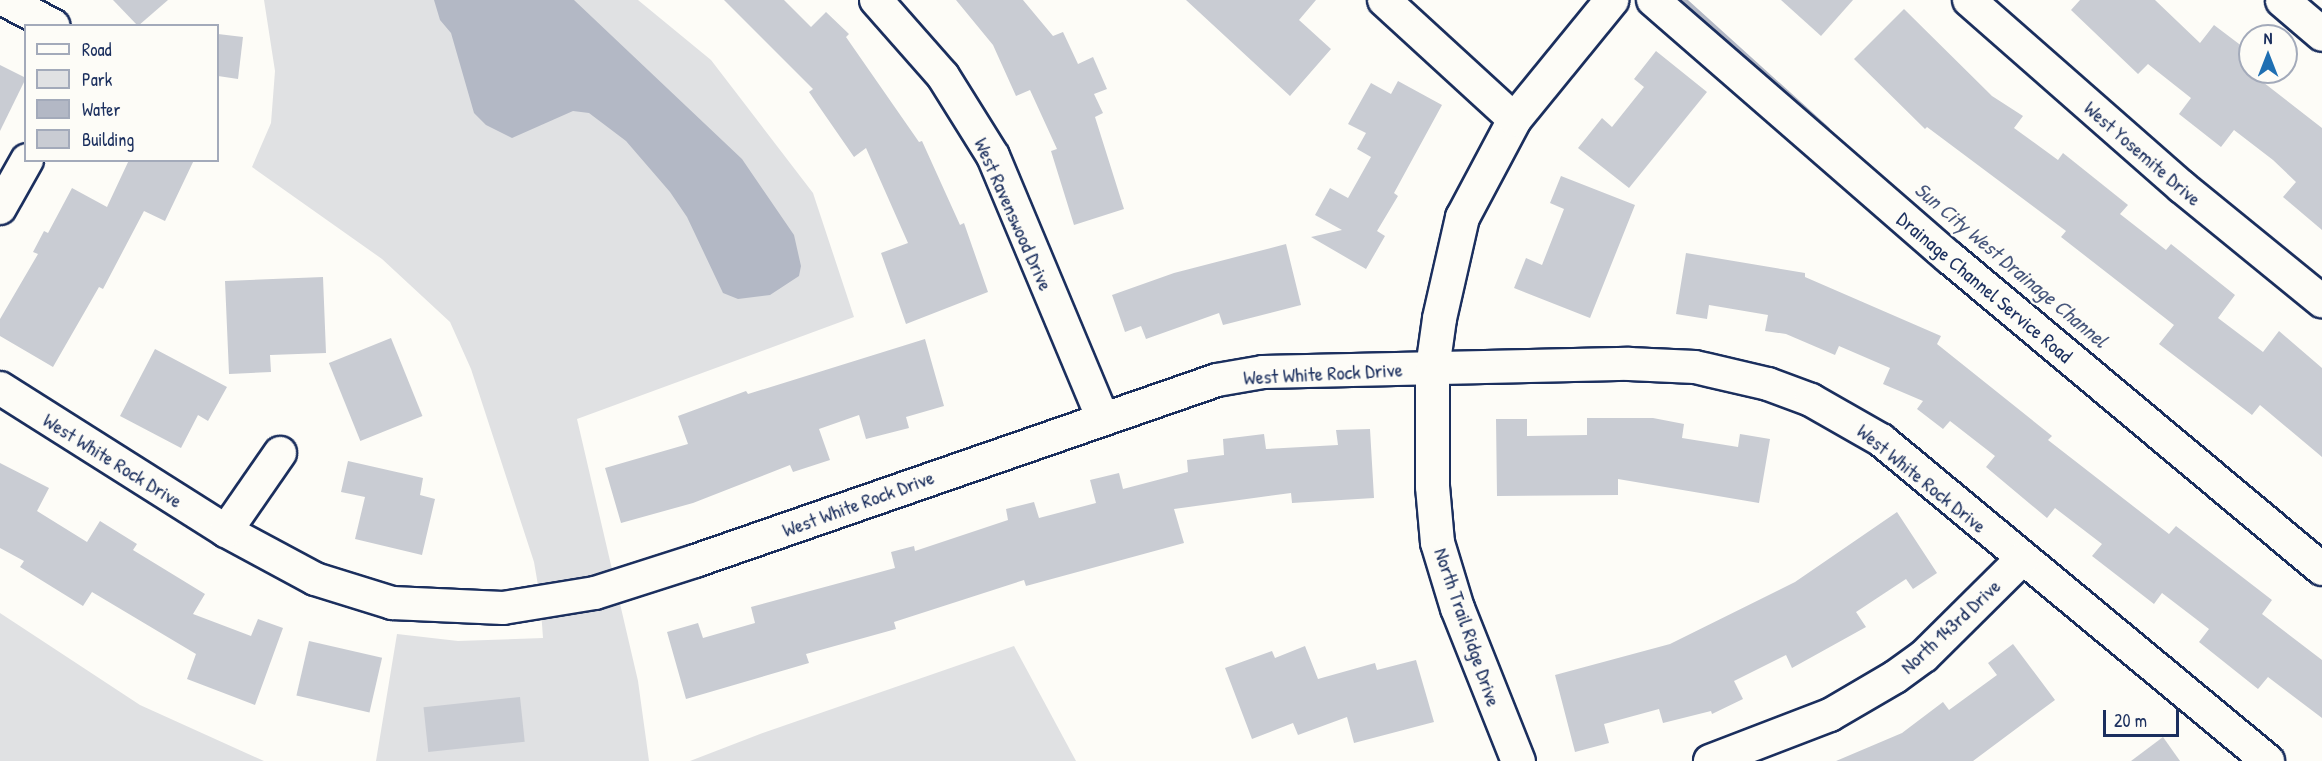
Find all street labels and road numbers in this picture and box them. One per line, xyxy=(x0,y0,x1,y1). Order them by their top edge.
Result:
street label: West Yosemite Drive xyxy=(2080,96,2206,210)
street label: West Ravenswood Drive xyxy=(970,134,1058,294)
street label: Drainage Channel Service Road xyxy=(1892,207,2078,367)
street label: West White Rock Drive xyxy=(1243,357,1403,389)
street label: West White Rock Drive xyxy=(39,408,187,512)
street label: West White Rock Drive xyxy=(1852,418,1992,538)
street label: West White Rock Drive xyxy=(779,464,937,542)
street label: North Trail Ridge Drive xyxy=(1430,545,1506,709)
street label: North 143rd Drive xyxy=(1895,574,2005,678)

